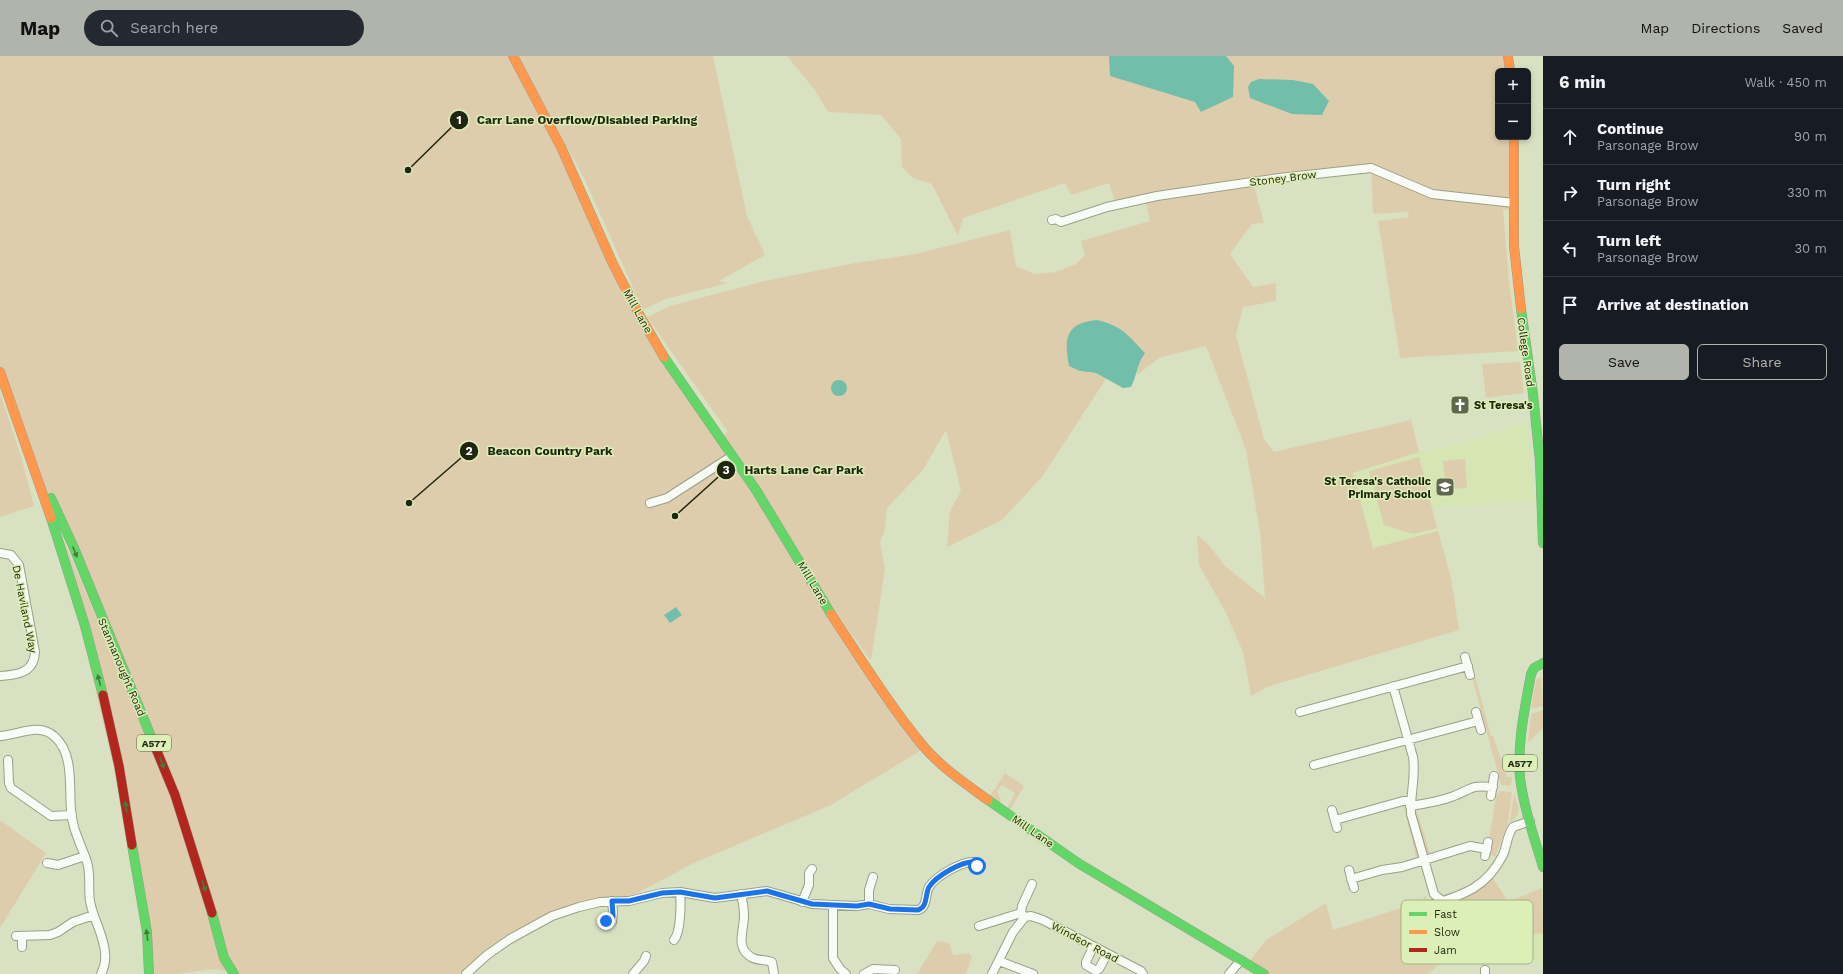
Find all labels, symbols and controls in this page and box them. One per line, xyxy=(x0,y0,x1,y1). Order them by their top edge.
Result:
search box xyxy=(84,10,364,46)
text: Map xyxy=(20,17,60,40)
icon: search xyxy=(98,17,120,39)
text: Search here xyxy=(130,19,218,37)
text: Map xyxy=(1641,20,1669,36)
text: Directions xyxy=(1691,20,1760,36)
text: Saved xyxy=(1782,20,1823,36)
map controls xyxy=(1495,68,1531,140)
button: + xyxy=(1495,68,1531,104)
text: 6 min xyxy=(1559,72,1606,92)
text: Walk · 450 m xyxy=(1744,75,1827,90)
button: − xyxy=(1495,104,1531,140)
callout: Carr Lane Overflow/Disabled Parking xyxy=(449,108,706,132)
text: 1 xyxy=(456,113,462,127)
text: Carr Lane Overflow/Disabled Parking xyxy=(477,113,697,127)
text: Continue xyxy=(1597,120,1664,138)
icon: ahead xyxy=(1559,126,1581,148)
text: 90 m xyxy=(1794,129,1827,144)
text: Parsonage Brow xyxy=(1597,138,1698,153)
street label: Stoney Brow xyxy=(1249,168,1317,189)
text: Turn right xyxy=(1597,176,1670,194)
icon: right xyxy=(1559,182,1581,204)
text: 330 m xyxy=(1787,185,1827,200)
text: Parsonage Brow xyxy=(1597,194,1698,209)
text: Turn left xyxy=(1597,232,1661,250)
icon: left xyxy=(1559,238,1581,260)
text: 30 m xyxy=(1795,241,1827,256)
text: Parsonage Brow xyxy=(1597,250,1698,265)
street label: Mill Lane xyxy=(620,287,655,336)
icon: arrive xyxy=(1559,294,1581,316)
text: Arrive at destination xyxy=(1597,296,1749,314)
street label: College Road xyxy=(1514,316,1537,388)
button: Save xyxy=(1559,344,1689,380)
button: Share xyxy=(1697,344,1827,380)
church icon: St Teresa's xyxy=(1449,394,1471,416)
place label: St Teresa's xyxy=(1474,399,1533,412)
callout: Beacon Country Park xyxy=(459,439,620,463)
text: 2 xyxy=(465,444,473,458)
text: Beacon Country Park xyxy=(487,444,613,458)
callout: Harts Lane Car Park xyxy=(716,458,871,482)
text: 3 xyxy=(722,463,730,477)
text: Harts Lane Car Park xyxy=(744,463,864,477)
place label: St Teresa's Catholic Primary School xyxy=(1324,475,1431,501)
school or university icon: St Teresa's Catholic Primary School xyxy=(1434,476,1456,498)
one-way arrow xyxy=(73,546,79,558)
street label: Mill Lane xyxy=(795,559,831,607)
street label: De Haviland Way xyxy=(10,564,39,654)
street label: Stannanought Road xyxy=(95,616,148,718)
one-way arrow xyxy=(96,674,102,686)
road number: A577 xyxy=(137,735,171,751)
road number: A577 xyxy=(1503,755,1537,771)
one-way arrow xyxy=(159,757,165,769)
one-way arrow xyxy=(123,801,129,813)
street label: Mill Lane xyxy=(1009,812,1056,851)
route start xyxy=(968,857,986,875)
one-way arrow xyxy=(201,880,207,892)
legend xyxy=(1401,900,1533,964)
text: Fast xyxy=(1434,908,1457,921)
route end xyxy=(597,912,615,930)
street label: Windsor Road xyxy=(1049,919,1121,966)
text: Slow xyxy=(1434,926,1460,939)
one-way arrow xyxy=(144,929,150,941)
text: Jam xyxy=(1434,944,1457,957)

